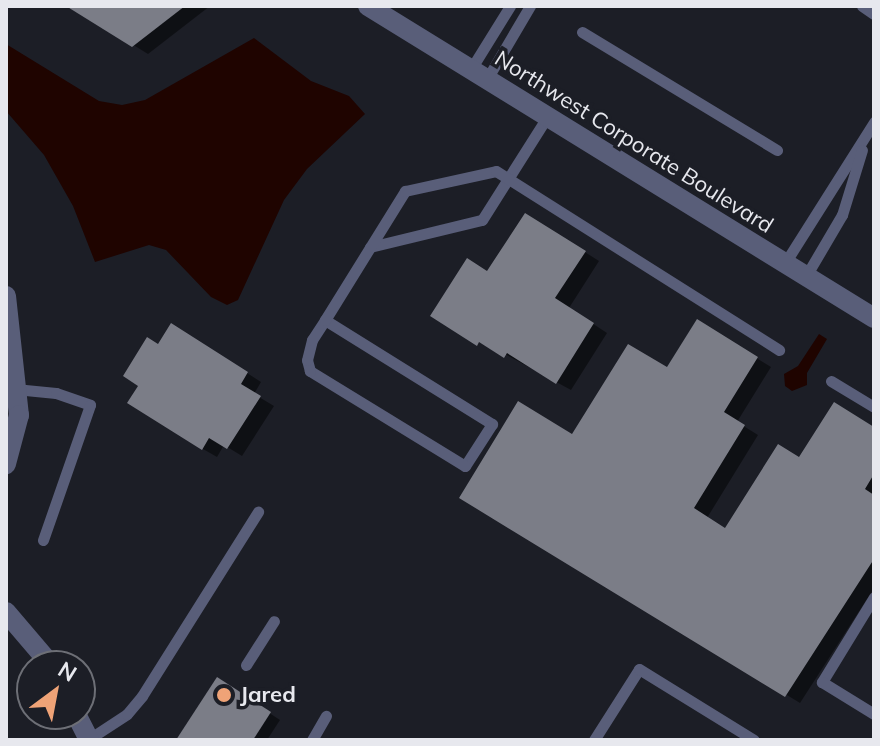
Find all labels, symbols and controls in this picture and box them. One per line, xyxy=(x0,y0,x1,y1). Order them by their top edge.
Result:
street label: Northwest Corporate Boulevard xyxy=(490,45,778,239)
north arrow xyxy=(16,650,96,730)
text: N xyxy=(53,655,82,688)
place label: Jared xyxy=(240,682,296,708)
marker: Jared xyxy=(215,686,233,704)

